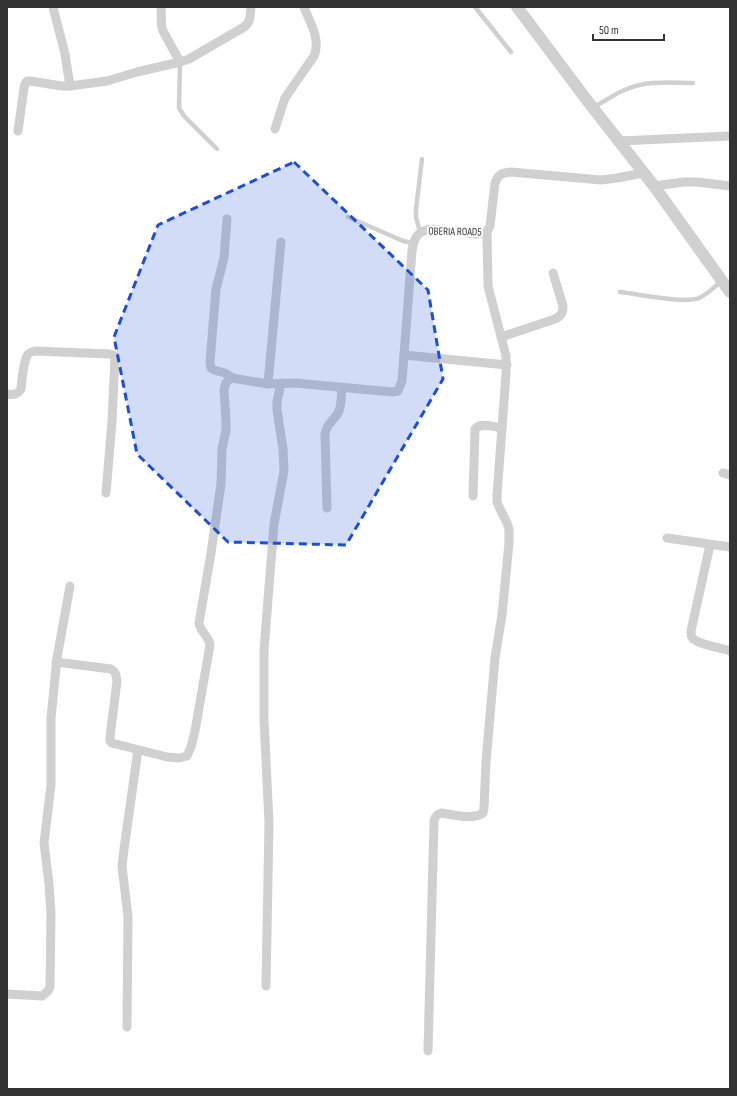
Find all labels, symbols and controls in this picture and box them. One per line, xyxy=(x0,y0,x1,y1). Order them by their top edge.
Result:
scale bar xyxy=(593,16,664,42)
text: 50 m xyxy=(599,23,619,38)
street label: OBERIA ROAD5 xyxy=(428,225,482,238)

